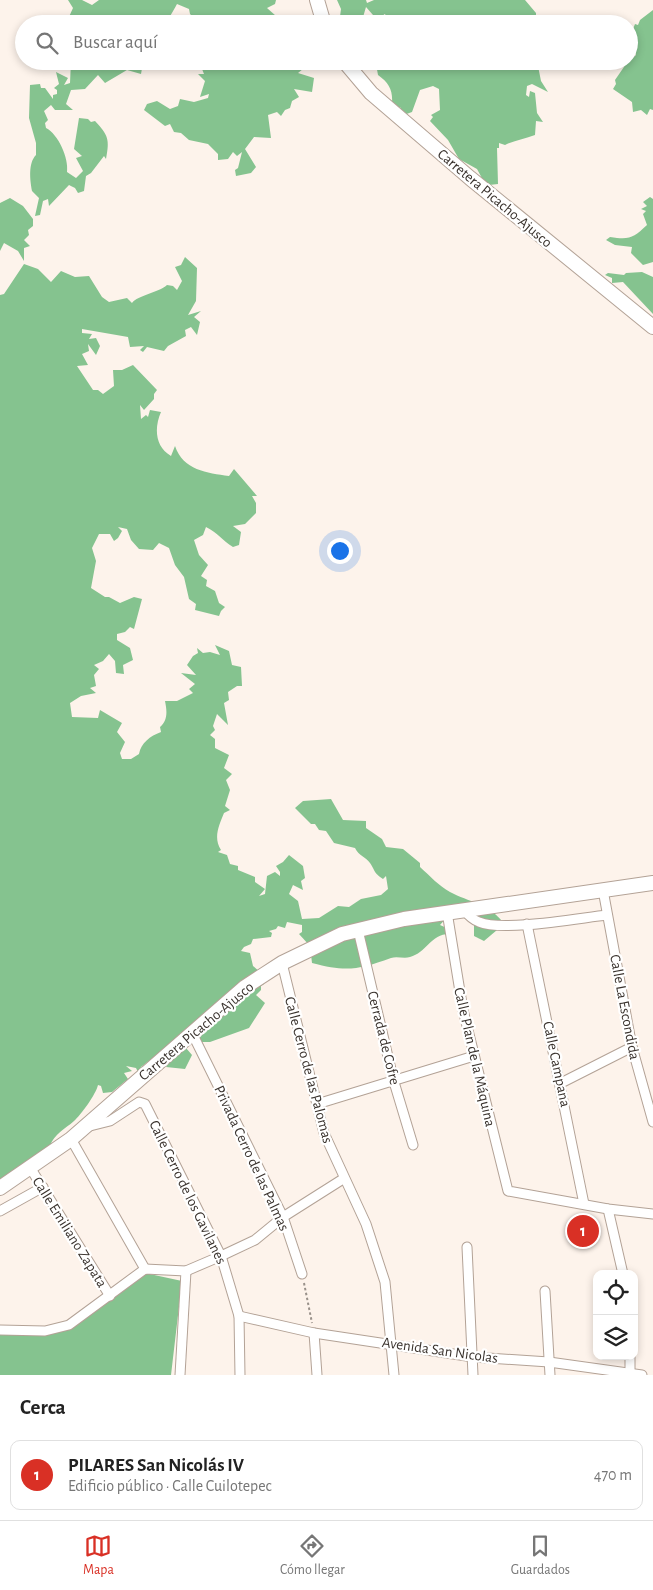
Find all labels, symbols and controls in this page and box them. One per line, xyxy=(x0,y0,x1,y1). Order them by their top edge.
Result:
search box xyxy=(15,15,638,70)
icon: search xyxy=(33,29,61,57)
text: Buscar aquí xyxy=(73,33,158,52)
street label: Carretera Picacho-Ajusco xyxy=(435,146,555,251)
your location xyxy=(327,538,353,564)
street label: Calle La Escondida xyxy=(607,953,642,1061)
street label: Carretera Picacho-Ajusco xyxy=(136,979,256,1084)
street label: Calle Plan de la Máquina xyxy=(451,986,498,1128)
street label: Cerrada de Cofre xyxy=(365,990,402,1087)
street label: Calle Cerro de las Palomas xyxy=(282,995,335,1145)
street label: Calle Campana xyxy=(540,1020,573,1108)
street label: Privada Cerro de las Palmas xyxy=(211,1083,292,1233)
street label: Calle Cerro de los Gavilanes xyxy=(146,1118,229,1266)
street label: Calle Emiliano Zapata xyxy=(30,1174,110,1290)
pin: 1 xyxy=(567,1212,599,1250)
map controls xyxy=(593,1270,638,1360)
button: locate xyxy=(593,1270,638,1315)
button: layers xyxy=(593,1315,638,1360)
street label: Avenida San Nicolas xyxy=(381,1335,499,1366)
text: Cerca xyxy=(20,1397,66,1418)
text: PILARES San Nicolás IV xyxy=(68,1456,244,1475)
text: 1 xyxy=(34,1467,40,1483)
text: 470 m xyxy=(594,1467,632,1483)
text: Edificio público · Calle Cuilotepec xyxy=(68,1478,272,1494)
tab: Mapa xyxy=(83,1532,114,1579)
tab: Cómo llegar xyxy=(280,1532,345,1579)
tab: Guardados xyxy=(511,1532,570,1579)

